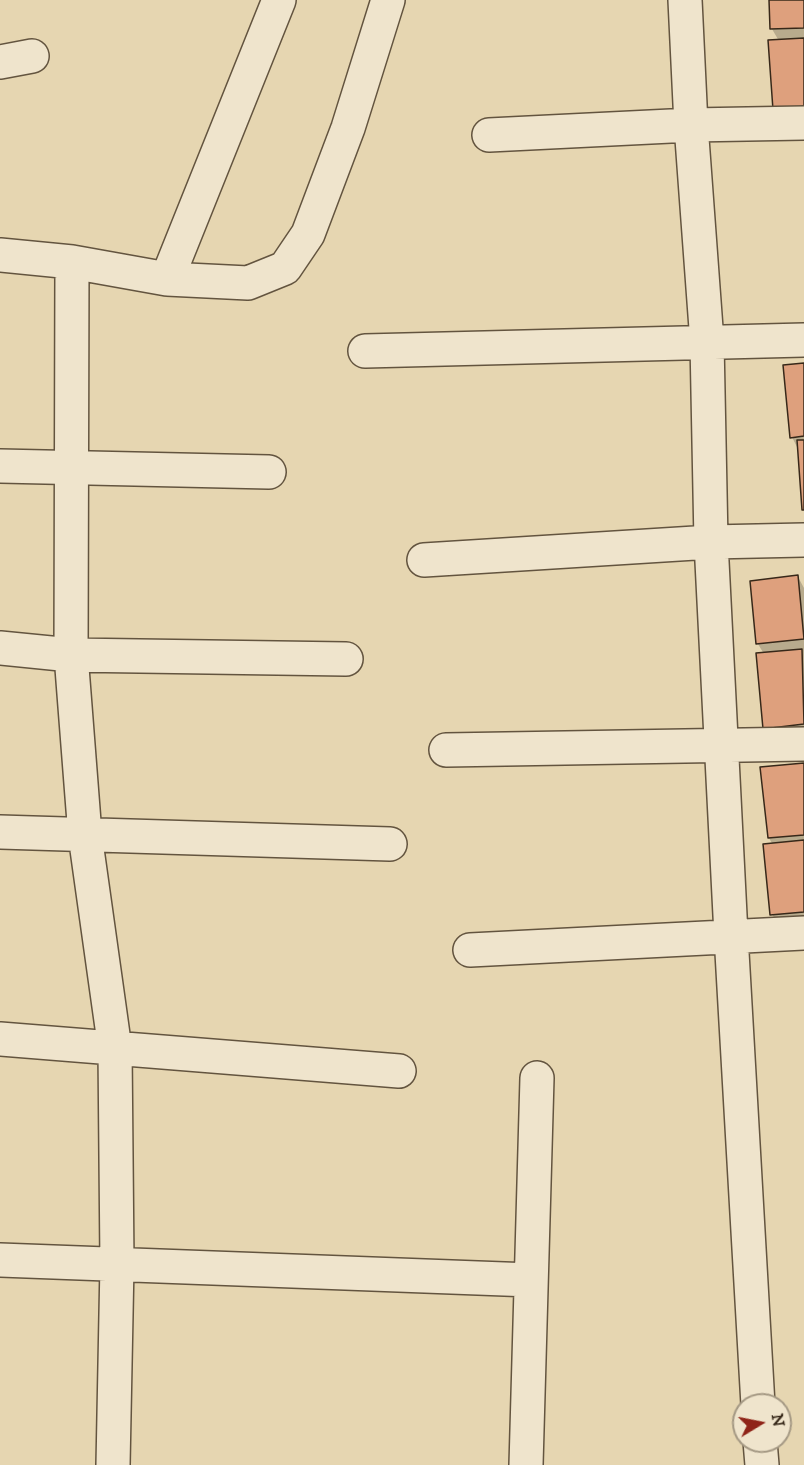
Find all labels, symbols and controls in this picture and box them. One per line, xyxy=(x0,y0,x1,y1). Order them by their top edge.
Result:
north arrow xyxy=(732,1393,792,1453)
text: N xyxy=(767,1412,789,1428)

